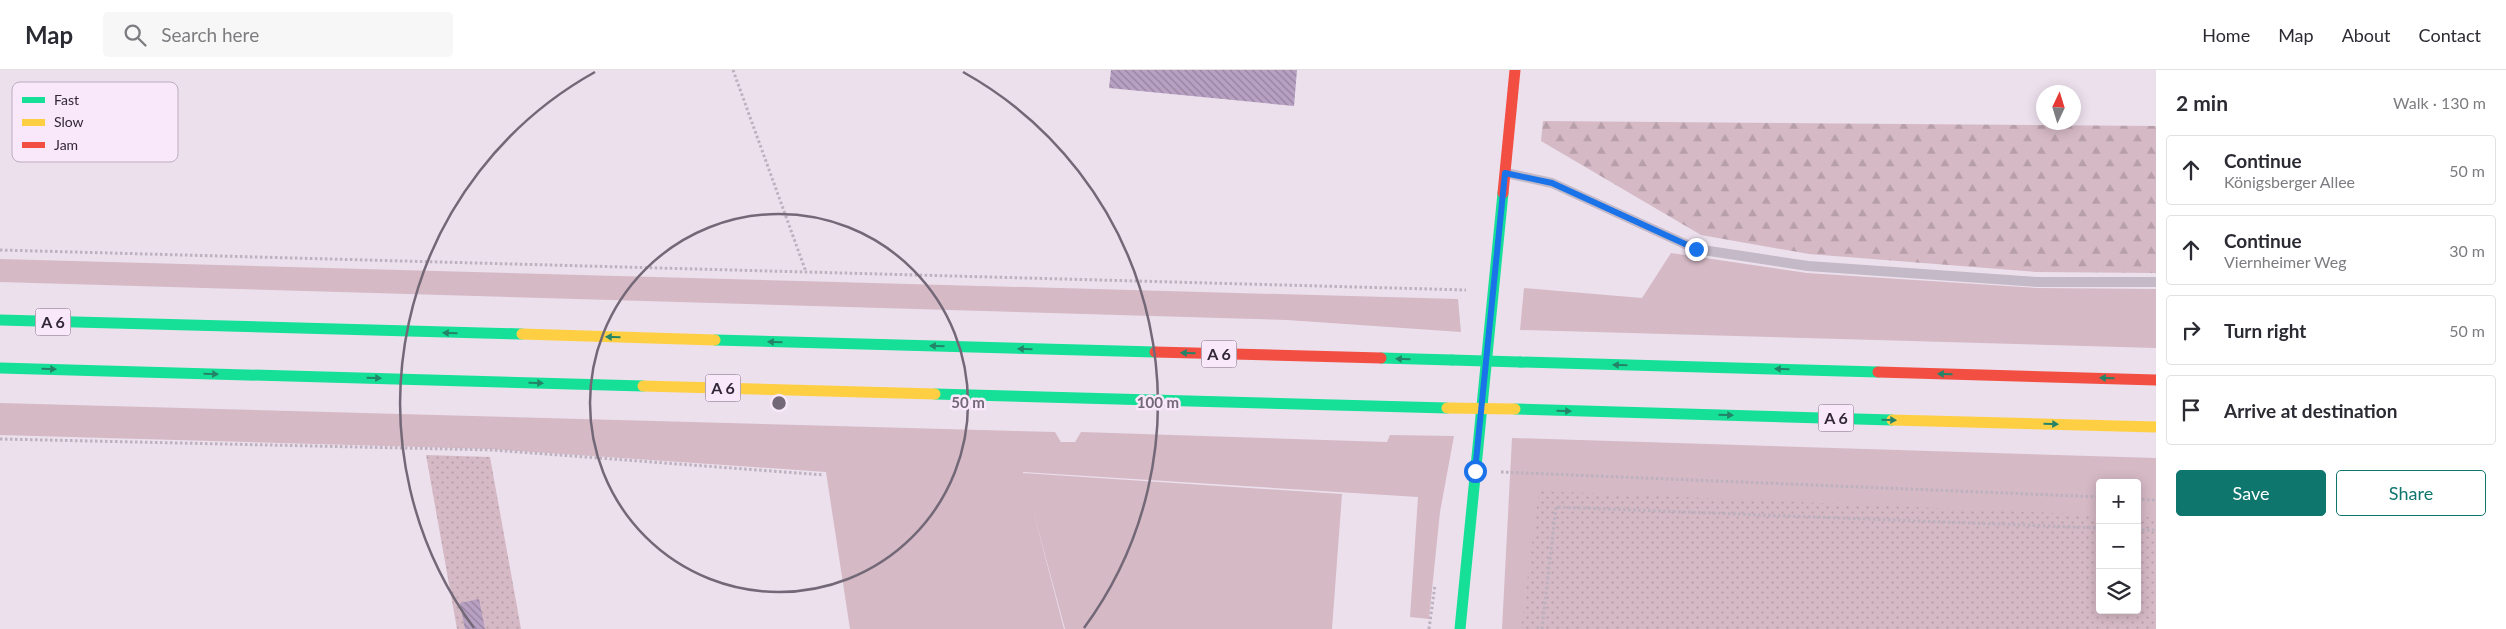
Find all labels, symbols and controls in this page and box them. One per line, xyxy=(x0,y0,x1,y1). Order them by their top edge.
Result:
search box xyxy=(103,12,453,57)
text: Map xyxy=(25,20,73,49)
icon: search xyxy=(121,21,149,49)
text: Search here xyxy=(161,23,259,46)
text: Home xyxy=(2202,24,2250,46)
text: Map xyxy=(2278,24,2314,46)
text: About xyxy=(2342,24,2391,46)
text: Contact xyxy=(2419,24,2481,46)
legend xyxy=(12,82,178,162)
north arrow xyxy=(2036,85,2081,130)
text: 2 min xyxy=(2176,90,2228,115)
text: Fast xyxy=(54,91,79,108)
text: Walk · 130 m xyxy=(2393,93,2486,112)
text: Slow xyxy=(54,113,84,130)
text: Jam xyxy=(54,136,78,153)
text: Continue xyxy=(2224,149,2302,172)
icon: ahead xyxy=(2177,156,2205,184)
text: 50 m xyxy=(2449,161,2485,180)
text: Königsberger Allee xyxy=(2224,172,2355,191)
text: Continue xyxy=(2224,229,2302,252)
icon: ahead xyxy=(2177,236,2205,264)
route end xyxy=(1685,238,1708,261)
text: 30 m xyxy=(2449,241,2485,260)
text: Viernheimer Weg xyxy=(2224,252,2347,271)
road number: A 6 xyxy=(36,308,70,336)
icon: right xyxy=(2177,316,2205,344)
text: Turn right xyxy=(2224,319,2306,342)
text: 50 m xyxy=(2449,321,2485,340)
one-way arrow xyxy=(442,328,458,336)
one-way arrow xyxy=(604,333,620,341)
one-way arrow xyxy=(767,337,783,345)
road number: A 6 xyxy=(1202,340,1236,368)
one-way arrow xyxy=(929,342,945,350)
one-way arrow xyxy=(1017,344,1033,352)
one-way arrow xyxy=(1180,349,1196,357)
one-way arrow xyxy=(1395,354,1411,362)
one-way arrow xyxy=(1612,361,1628,369)
one-way arrow xyxy=(1774,365,1790,373)
one-way arrow xyxy=(41,366,57,374)
one-way arrow xyxy=(203,370,219,378)
one-way arrow xyxy=(1937,370,1953,378)
road number: A 6 xyxy=(706,374,740,402)
one-way arrow xyxy=(2099,374,2115,382)
one-way arrow xyxy=(366,375,382,383)
one-way arrow xyxy=(528,379,544,387)
text: 50 m xyxy=(951,393,985,411)
text: 100 m xyxy=(1137,393,1179,411)
centre of rings xyxy=(770,394,788,412)
icon: arrive xyxy=(2177,396,2205,424)
text: Arrive at destination xyxy=(2224,399,2397,422)
road number: A 6 xyxy=(1818,404,1854,432)
one-way arrow xyxy=(1556,407,1572,415)
one-way arrow xyxy=(1719,412,1735,420)
one-way arrow xyxy=(1881,416,1897,424)
one-way arrow xyxy=(2043,420,2059,428)
route start xyxy=(1464,460,1487,483)
button: Save xyxy=(2176,470,2326,516)
button: Share xyxy=(2336,470,2486,516)
map controls xyxy=(2096,479,2141,614)
button: + xyxy=(2096,479,2141,524)
button: − xyxy=(2096,524,2141,569)
button: layers xyxy=(2096,569,2141,614)

